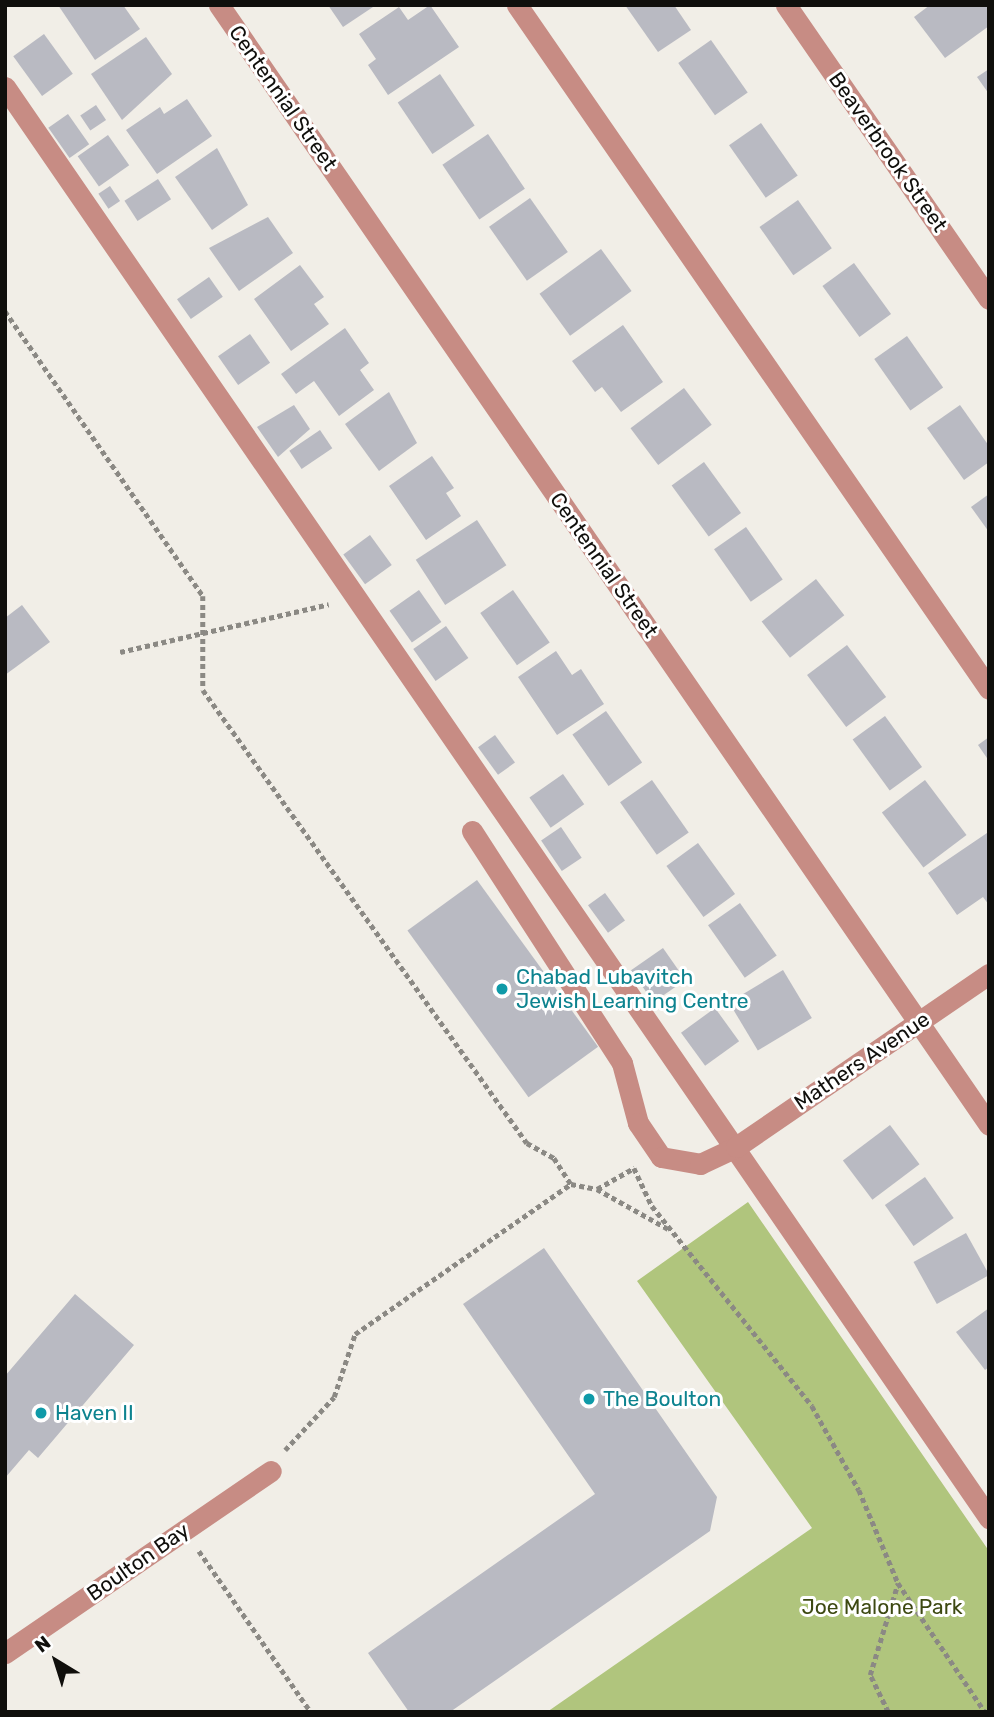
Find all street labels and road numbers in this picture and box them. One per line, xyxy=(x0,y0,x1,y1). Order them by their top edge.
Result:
street label: Centennial Street xyxy=(224,21,342,175)
street label: Beaverbrook Street xyxy=(823,67,953,237)
street label: Centennial Street xyxy=(545,488,663,642)
street label: Mathers Avenue xyxy=(789,1006,935,1116)
street label: Boulton Bay xyxy=(82,1518,194,1606)

